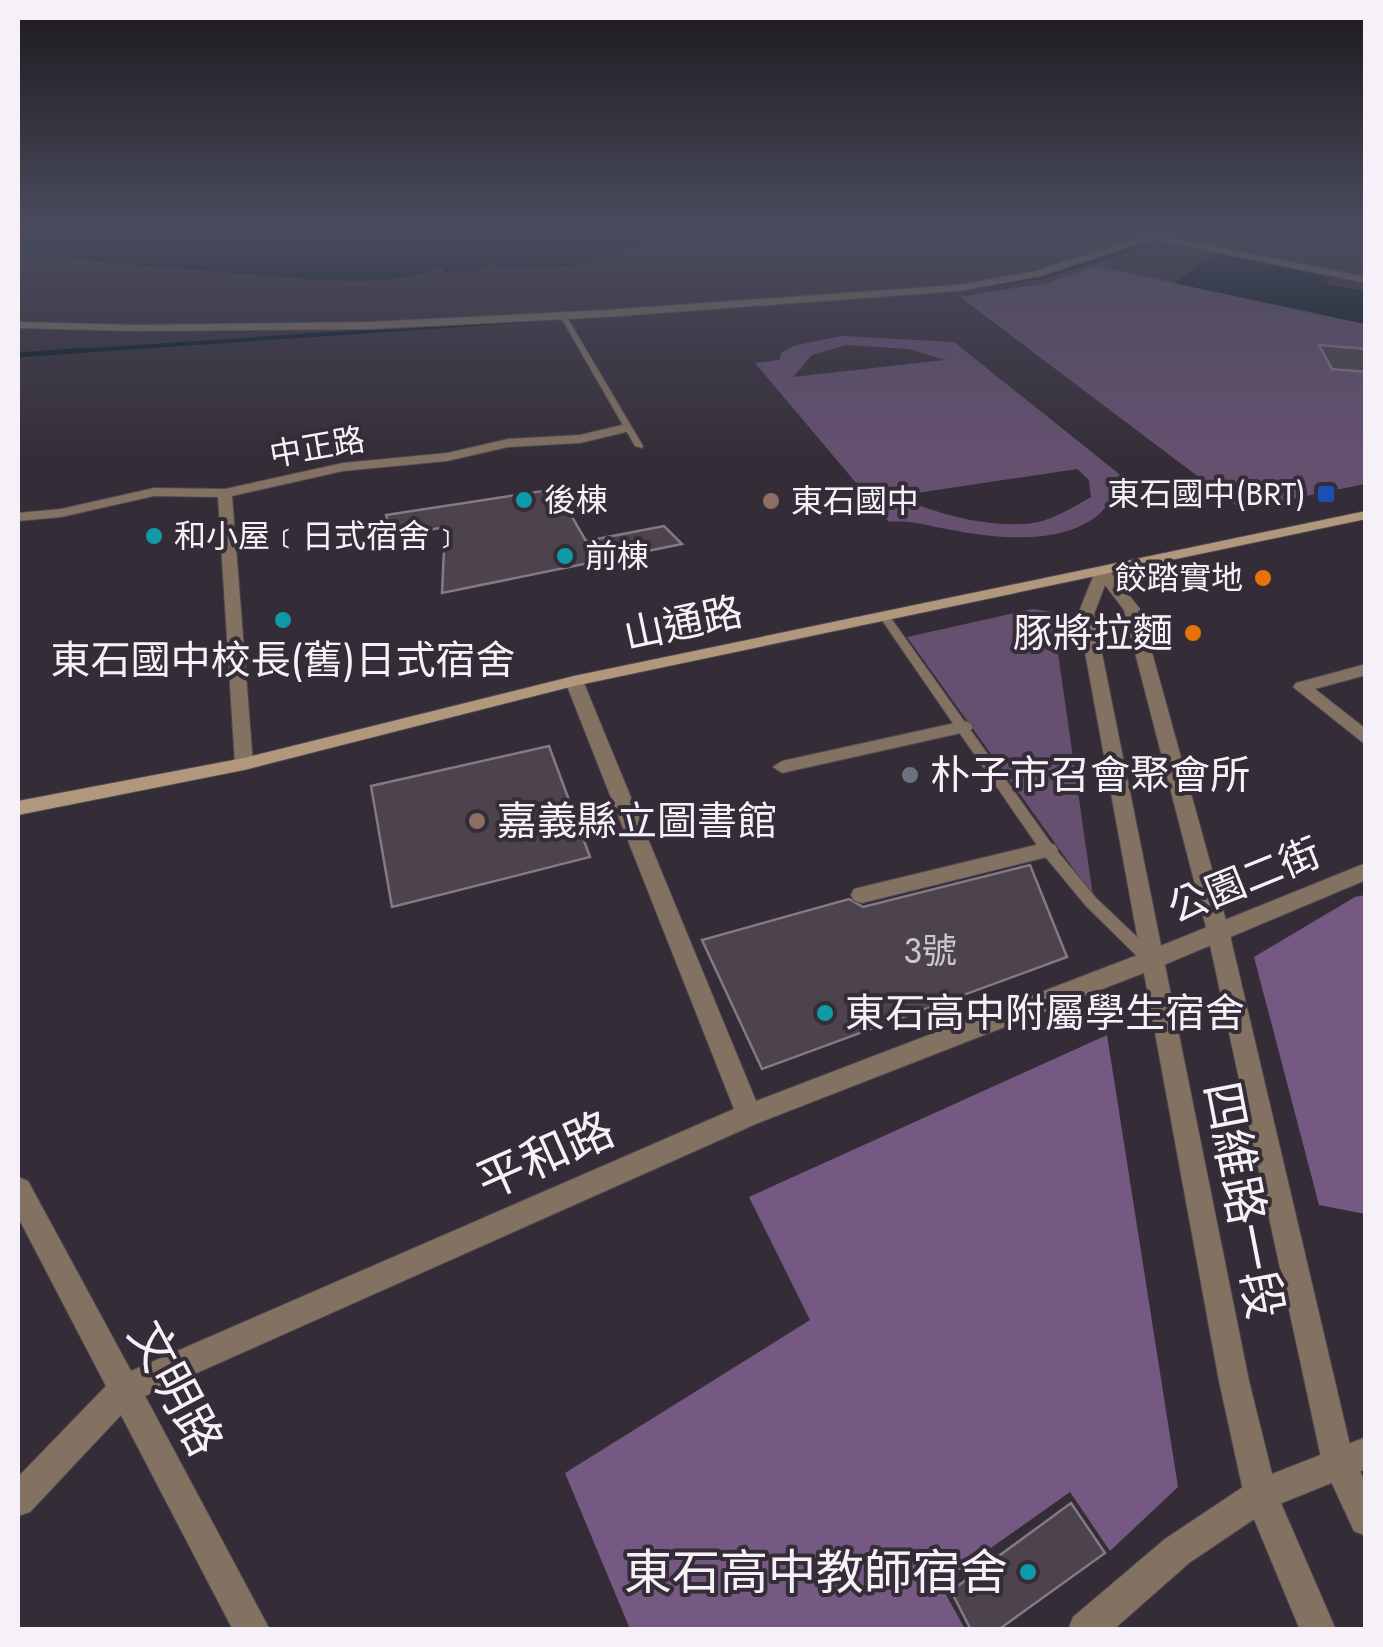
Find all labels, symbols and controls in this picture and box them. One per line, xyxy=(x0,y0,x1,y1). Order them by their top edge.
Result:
street label: 中正路 xyxy=(266,416,368,478)
place label: 東石國中(BRT) xyxy=(1108,471,1306,517)
place label: 後棟 xyxy=(544,477,608,523)
place label: 東石國中 xyxy=(791,478,919,524)
marker: 東石國中(BRT) xyxy=(1315,483,1337,505)
marker: 後棟 xyxy=(513,489,535,511)
marker: 東石國中 xyxy=(760,490,782,512)
place label: 和小屋﹝日式宿舍﹞ xyxy=(174,513,462,559)
marker: 和小屋﹝日式宿舍﹞ xyxy=(143,525,165,547)
place label: 前棟 xyxy=(585,533,649,579)
marker: 前棟 xyxy=(554,545,576,567)
place label: 餃踏實地 xyxy=(1115,555,1243,601)
marker: 餃踏實地 xyxy=(1252,567,1274,589)
street label: 山通路 xyxy=(618,582,748,664)
place label: 豚將拉麵 xyxy=(1013,604,1173,662)
marker: 東石國中校長(舊)日式宿舍 xyxy=(272,609,294,631)
marker: 豚將拉麵 xyxy=(1182,622,1204,644)
place label: 東石國中校長(舊)日式宿舍 xyxy=(51,631,515,689)
place label: 朴子市召會聚會所 xyxy=(930,746,1250,804)
marker: 朴子市召會聚會所 xyxy=(899,764,921,786)
place label: 嘉義縣立圖書館 xyxy=(497,792,777,850)
marker: 嘉義縣立圖書館 xyxy=(466,810,488,832)
street label: 公園二街 xyxy=(1159,823,1329,937)
house number: 3號 xyxy=(903,926,957,976)
place label: 東石高中附屬學生宿舍 xyxy=(845,984,1245,1042)
marker: 東石高中附屬學生宿舍 xyxy=(814,1002,836,1024)
street label: 四維路一段 xyxy=(1187,1076,1300,1324)
street label: 平和路 xyxy=(465,1095,625,1216)
street label: 文明路 xyxy=(111,1308,240,1468)
place label: 東石高中教師宿舍 xyxy=(624,1538,1008,1607)
marker: 東石高中教師宿舍 xyxy=(1017,1561,1039,1583)

